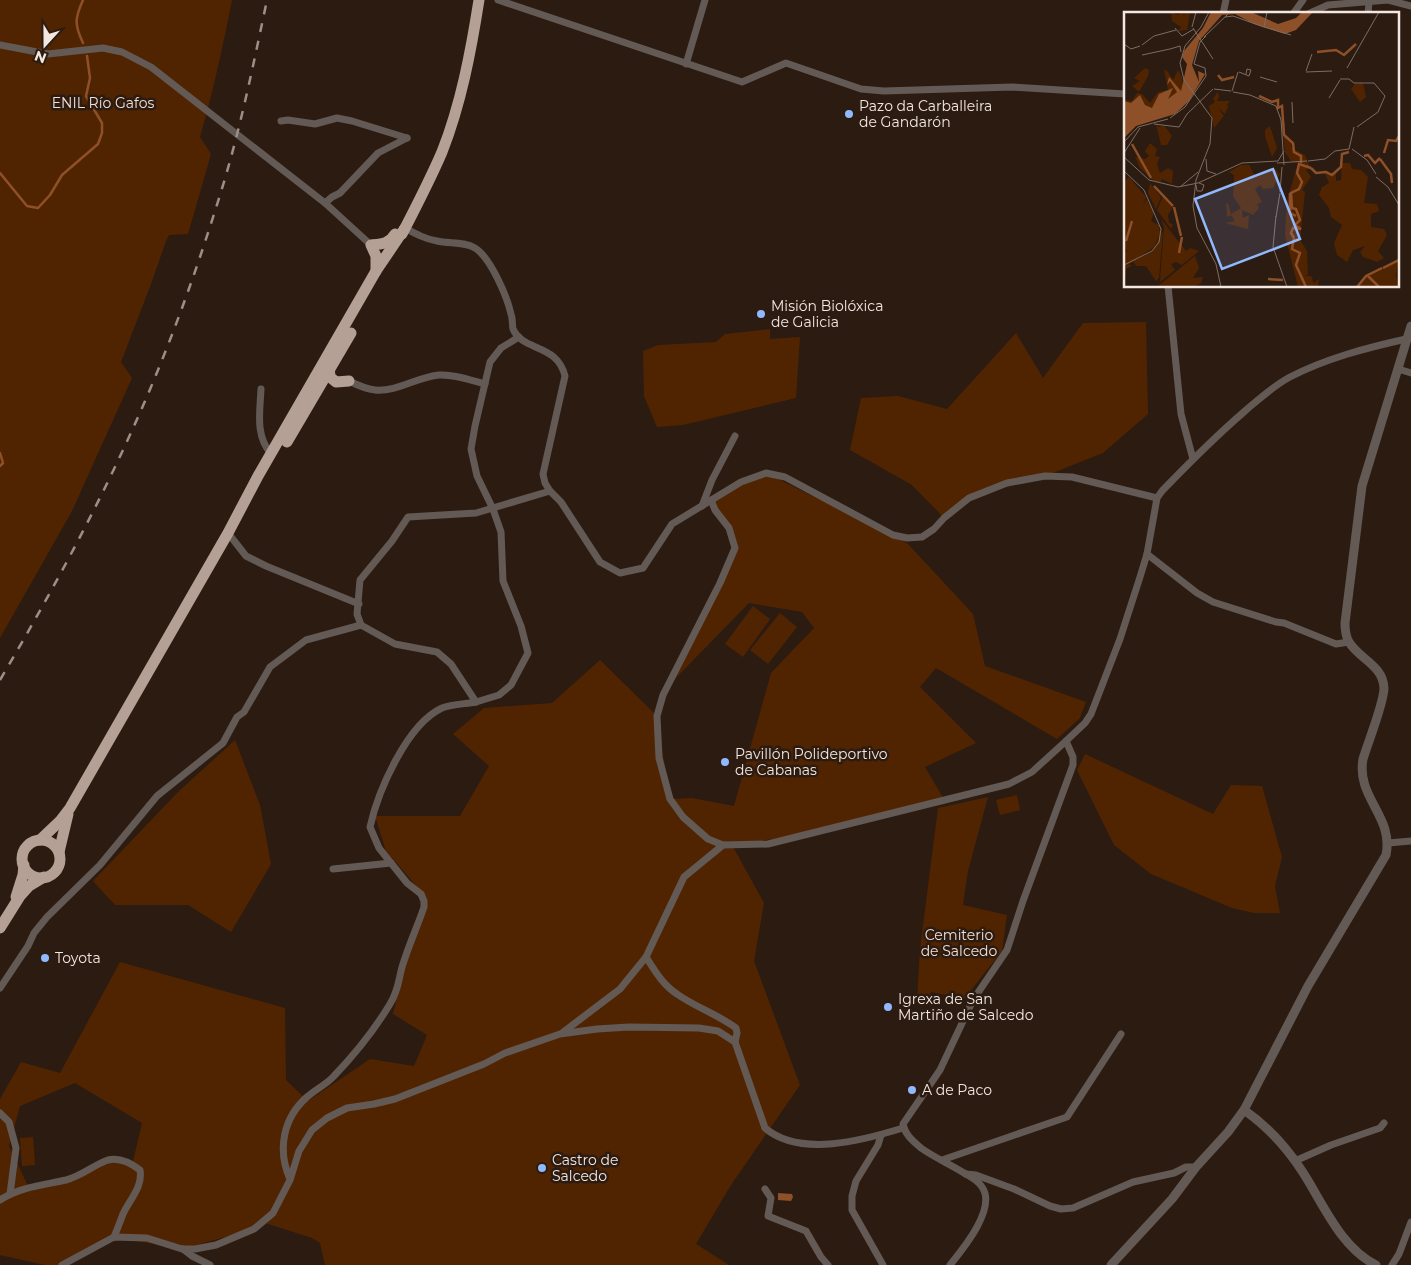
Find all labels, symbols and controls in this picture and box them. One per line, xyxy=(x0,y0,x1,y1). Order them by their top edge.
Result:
inset map xyxy=(1124,12,1398,288)
north arrow xyxy=(20,20,70,70)
text: N xyxy=(32,47,49,68)
park label: ENIL Río Gafos xyxy=(52,94,154,112)
place label: Pazo da Carballeira de Gandarón xyxy=(859,97,992,131)
marker: Pazo da Carballeira de Gandarón xyxy=(843,108,855,120)
place label: Misión Biolóxica de Galicia xyxy=(771,297,883,331)
marker: Misión Biolóxica de Galicia xyxy=(755,308,767,320)
place label: Pavillón Polideportivo de Cabanas xyxy=(735,745,888,779)
marker: Pavillón Polideportivo de Cabanas xyxy=(719,756,731,768)
park label: Cemiterio de Salcedo xyxy=(921,926,998,960)
place label: Toyota xyxy=(55,949,101,967)
marker: Toyota xyxy=(39,952,51,964)
place label: Igrexa de San Martiño de Salcedo xyxy=(898,990,1034,1024)
marker: Igrexa de San Martiño de Salcedo xyxy=(882,1001,894,1013)
place label: A de Paco xyxy=(922,1081,992,1099)
marker: A de Paco xyxy=(906,1084,918,1096)
place label: Castro de Salcedo xyxy=(552,1151,618,1185)
marker: Castro de Salcedo xyxy=(536,1162,548,1174)

